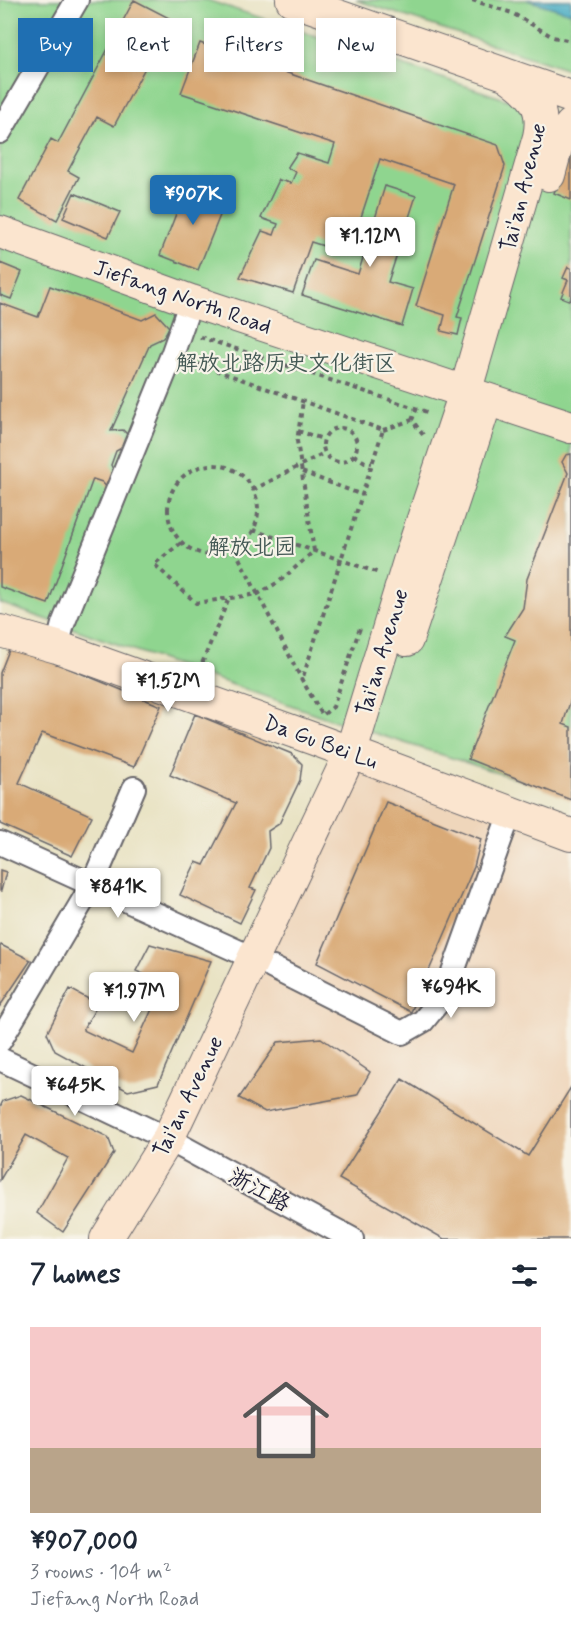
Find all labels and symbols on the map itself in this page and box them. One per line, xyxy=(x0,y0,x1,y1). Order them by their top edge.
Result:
street label: Tai'an Avenue xyxy=(494,120,553,255)
pin: ¥907K xyxy=(151,175,235,226)
pin: ¥1.12M xyxy=(321,217,419,268)
street label: Jiefang North Road xyxy=(90,254,275,342)
park label: 解放北路历史文化街区 xyxy=(176,350,396,378)
park label: 解放北园 xyxy=(208,534,296,562)
street label: Tai'an Avenue xyxy=(350,586,416,720)
pin: ¥1.52M xyxy=(119,662,217,713)
street label: Da Gu Bei Lu xyxy=(260,709,381,776)
pin: ¥841K xyxy=(76,868,160,919)
pin: ¥694K xyxy=(409,968,493,1019)
pin: ¥1.97M xyxy=(85,972,183,1023)
street label: Tai'an Avenue xyxy=(147,1032,230,1162)
pin: ¥645K xyxy=(33,1066,117,1117)
street label: 浙江路 xyxy=(223,1163,295,1219)

